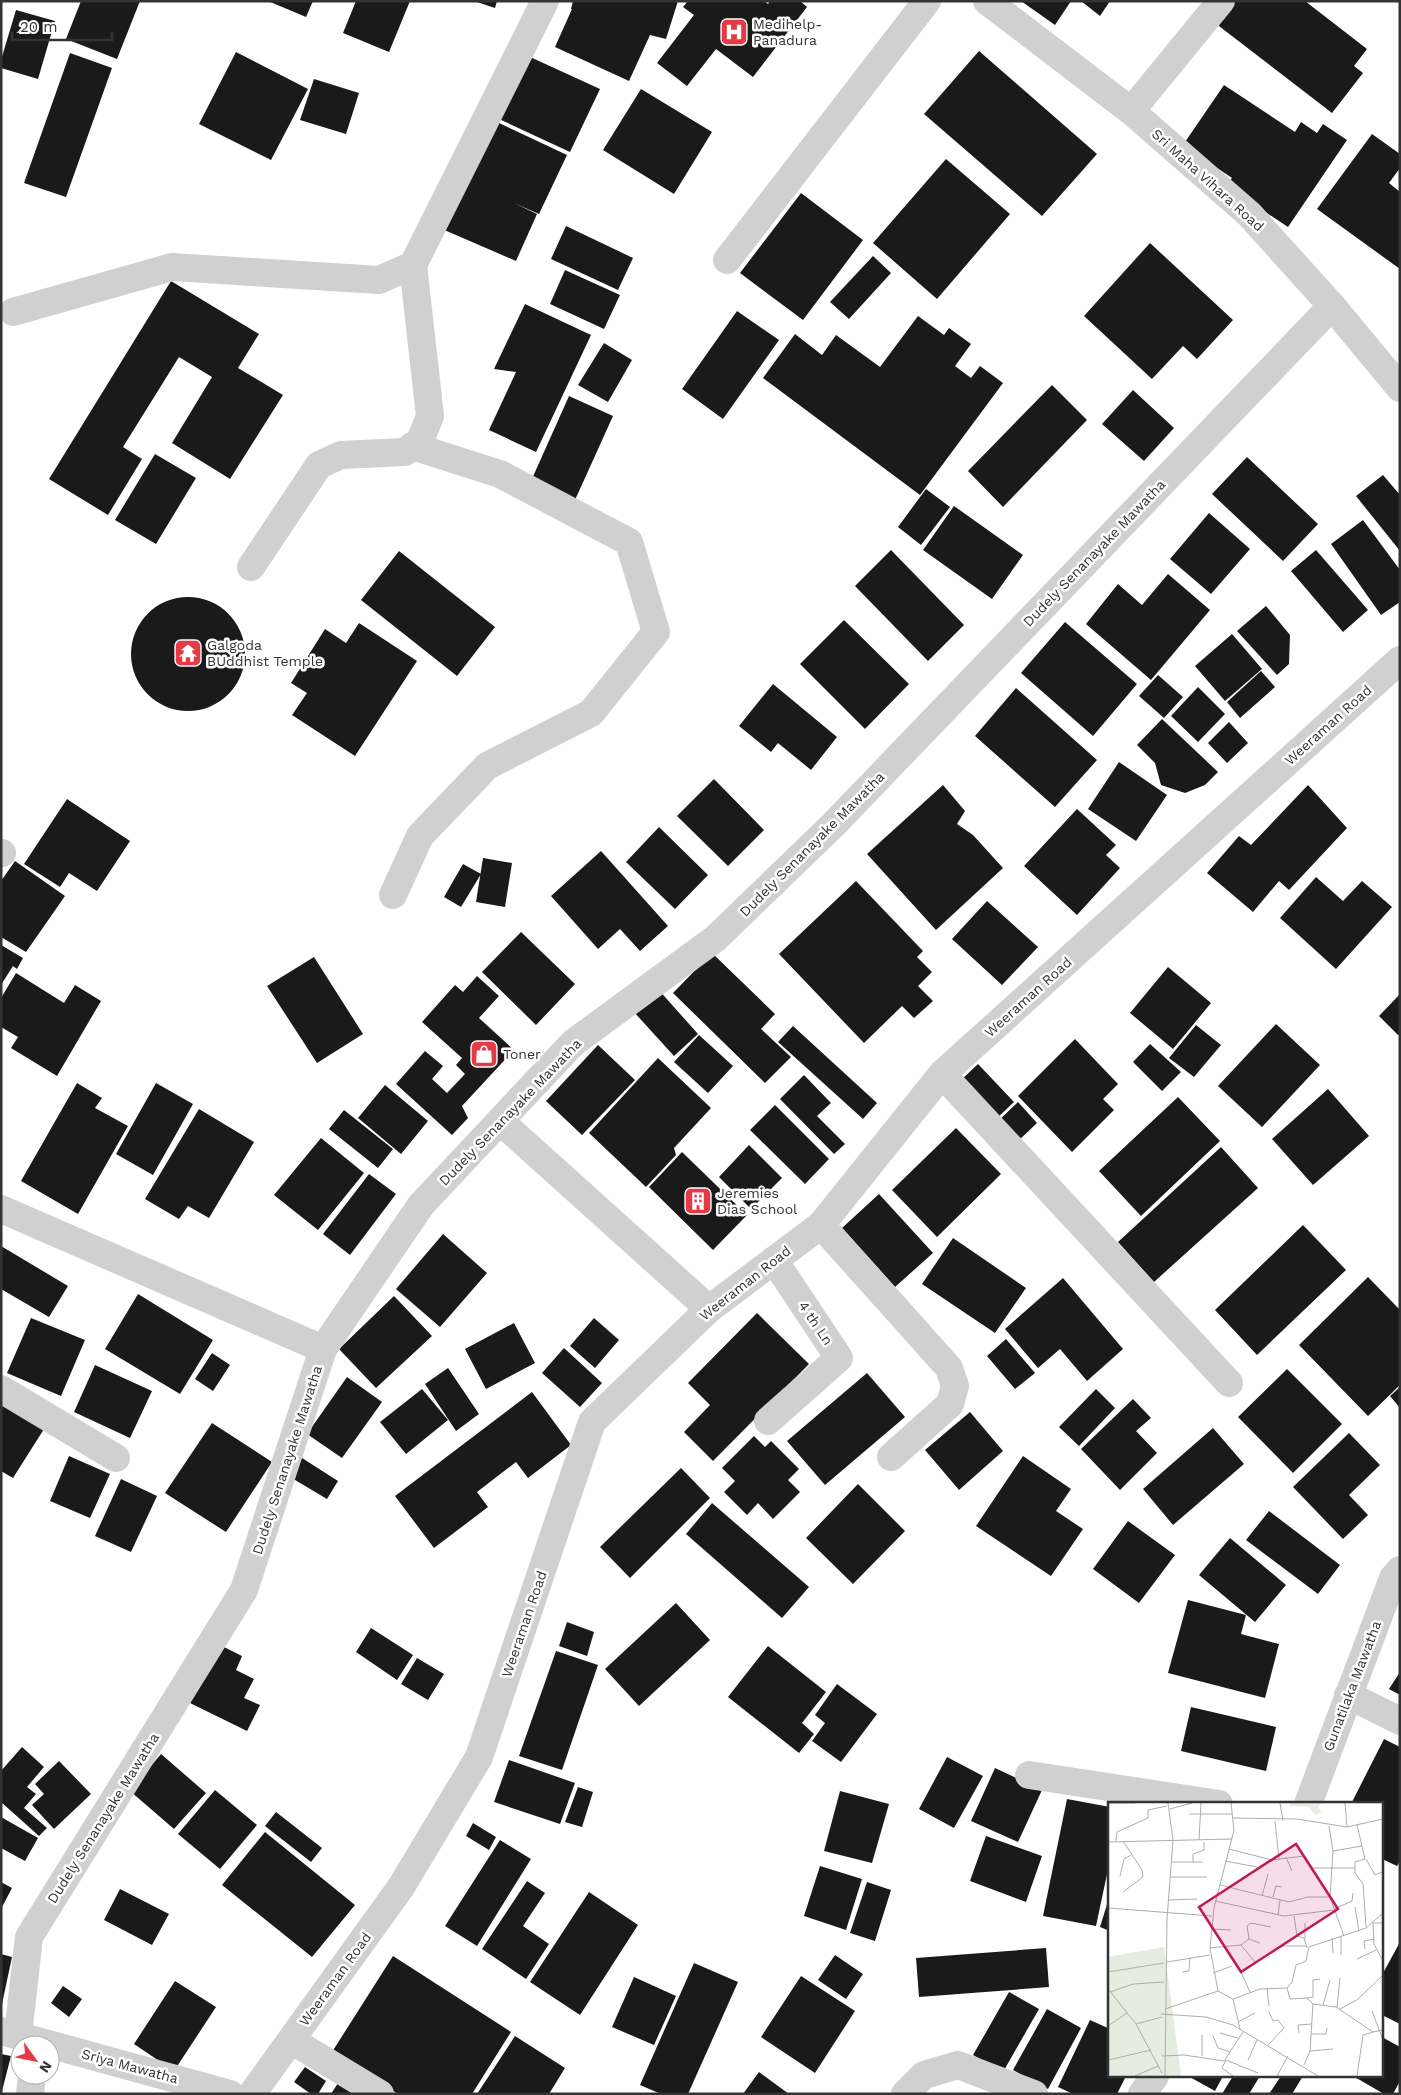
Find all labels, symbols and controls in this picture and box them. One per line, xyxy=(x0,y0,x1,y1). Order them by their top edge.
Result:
scale bar xyxy=(12,10,112,42)
place label: Medihelp- Panadura xyxy=(753,16,822,48)
hospital icon: Medihelp- Panadura xyxy=(719,17,749,47)
text: 20 m xyxy=(20,18,58,36)
street label: Sri Maha Vihara Road xyxy=(1149,126,1267,234)
street label: Dudely Senanayake Mawatha xyxy=(1020,476,1169,630)
place label: Galgoda BUddhist Temple xyxy=(207,637,323,669)
temple icon: Galgoda BUddhist Temple xyxy=(173,638,203,668)
street label: Weeraman Road xyxy=(1281,682,1375,768)
street label: Dudely Senanayake Mawatha xyxy=(736,768,888,920)
street label: Weeraman Road xyxy=(981,954,1075,1040)
street label: Dudely Senanayake Mawatha xyxy=(436,1035,585,1189)
shop icon: Toner xyxy=(469,1039,499,1069)
place label: Toner xyxy=(503,1046,541,1062)
place label: Jeremies Dias School xyxy=(717,1185,798,1217)
building icon: Jeremies Dias School xyxy=(683,1186,713,1216)
street label: Weeraman Road xyxy=(696,1242,794,1324)
street label: 4 th Ln xyxy=(796,1298,836,1348)
street label: Dudely Senanayake Mawatha xyxy=(249,1363,325,1557)
street label: Weeraman Road xyxy=(498,1569,550,1679)
street label: Gunatilaka Mawatha xyxy=(1320,1618,1384,1753)
street label: Dudely Senanayake Mawatha xyxy=(44,1730,162,1906)
inset map xyxy=(1108,1802,1384,2078)
street label: Weeraman Road xyxy=(296,1929,374,2029)
north arrow xyxy=(10,2035,60,2085)
street label: Sriya Mawatha xyxy=(80,2045,180,2087)
text: N xyxy=(36,2058,55,2076)

